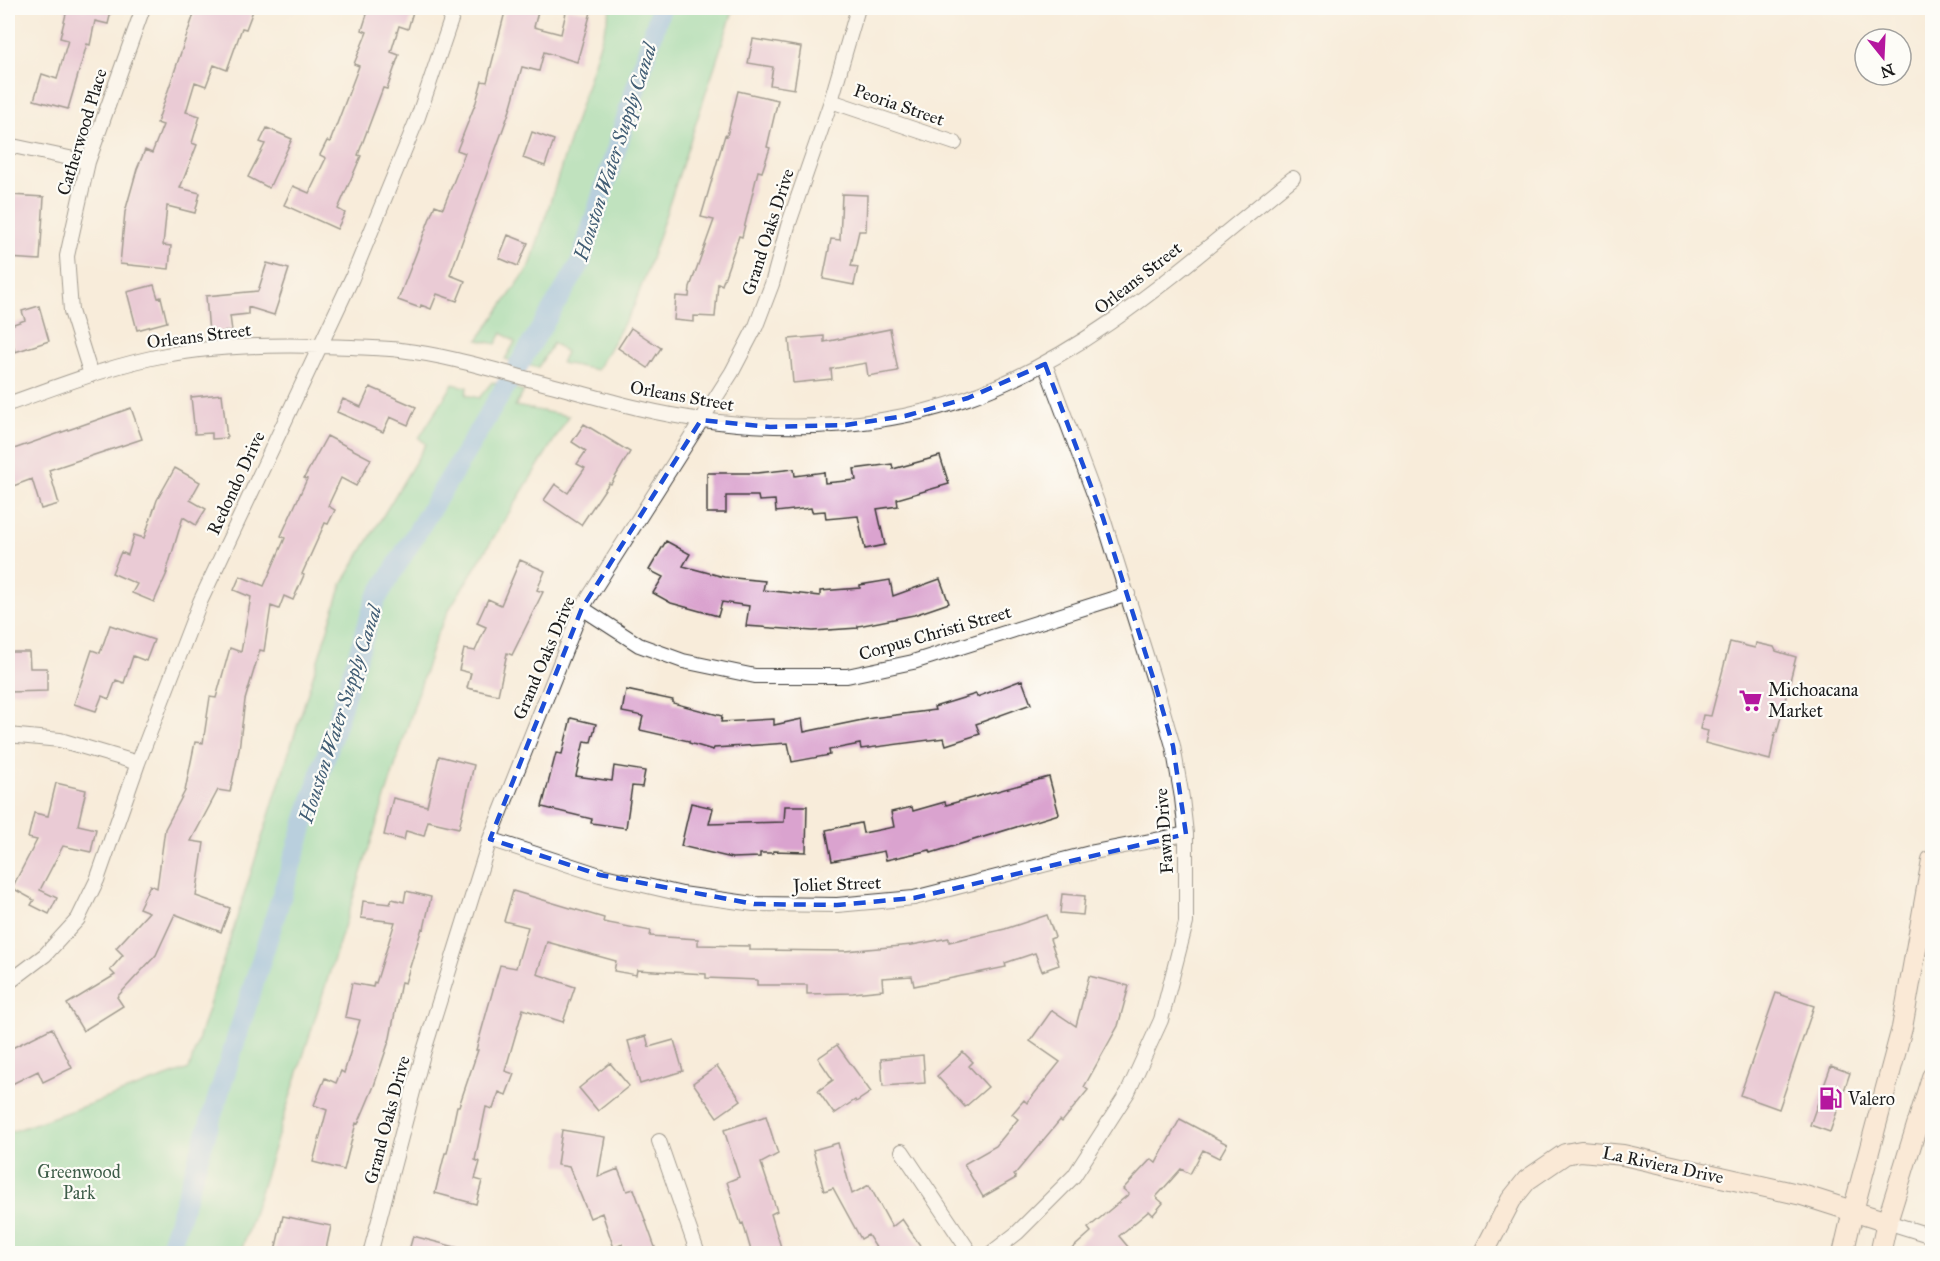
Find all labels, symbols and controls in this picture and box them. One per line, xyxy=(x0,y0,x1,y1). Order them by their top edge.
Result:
north arrow xyxy=(1853,27,1913,87)
water label: Houston Water Supply Canal xyxy=(568,39,663,265)
text: N xyxy=(1878,60,1897,82)
street label: Catherwood Place xyxy=(52,66,112,198)
street label: Peoria Street xyxy=(851,79,948,131)
street label: Grand Oaks Drive xyxy=(737,166,799,298)
street label: Orleans Street xyxy=(1090,237,1187,319)
street label: Orleans Street xyxy=(145,319,253,353)
street label: Orleans Street xyxy=(628,376,736,416)
street label: Redondo Drive xyxy=(202,428,270,538)
street label: Grand Oaks Drive xyxy=(508,593,580,723)
water label: Houston Water Supply Canal xyxy=(293,601,388,827)
street label: Corpus Christi Street xyxy=(856,601,1014,665)
place label: Michoacana Market xyxy=(1768,679,1859,722)
supermarket icon: Michoacana Market xyxy=(1737,687,1763,713)
street label: Fawn Drive xyxy=(1150,787,1178,875)
street label: Joliet Street xyxy=(791,871,882,898)
street label: Grand Oaks Drive xyxy=(359,1053,415,1187)
fuel station icon: Valero xyxy=(1817,1086,1843,1112)
place label: Valero xyxy=(1847,1088,1895,1110)
street label: La Riviera Drive xyxy=(1601,1141,1725,1189)
park label: Greenwood Park xyxy=(37,1161,121,1204)

